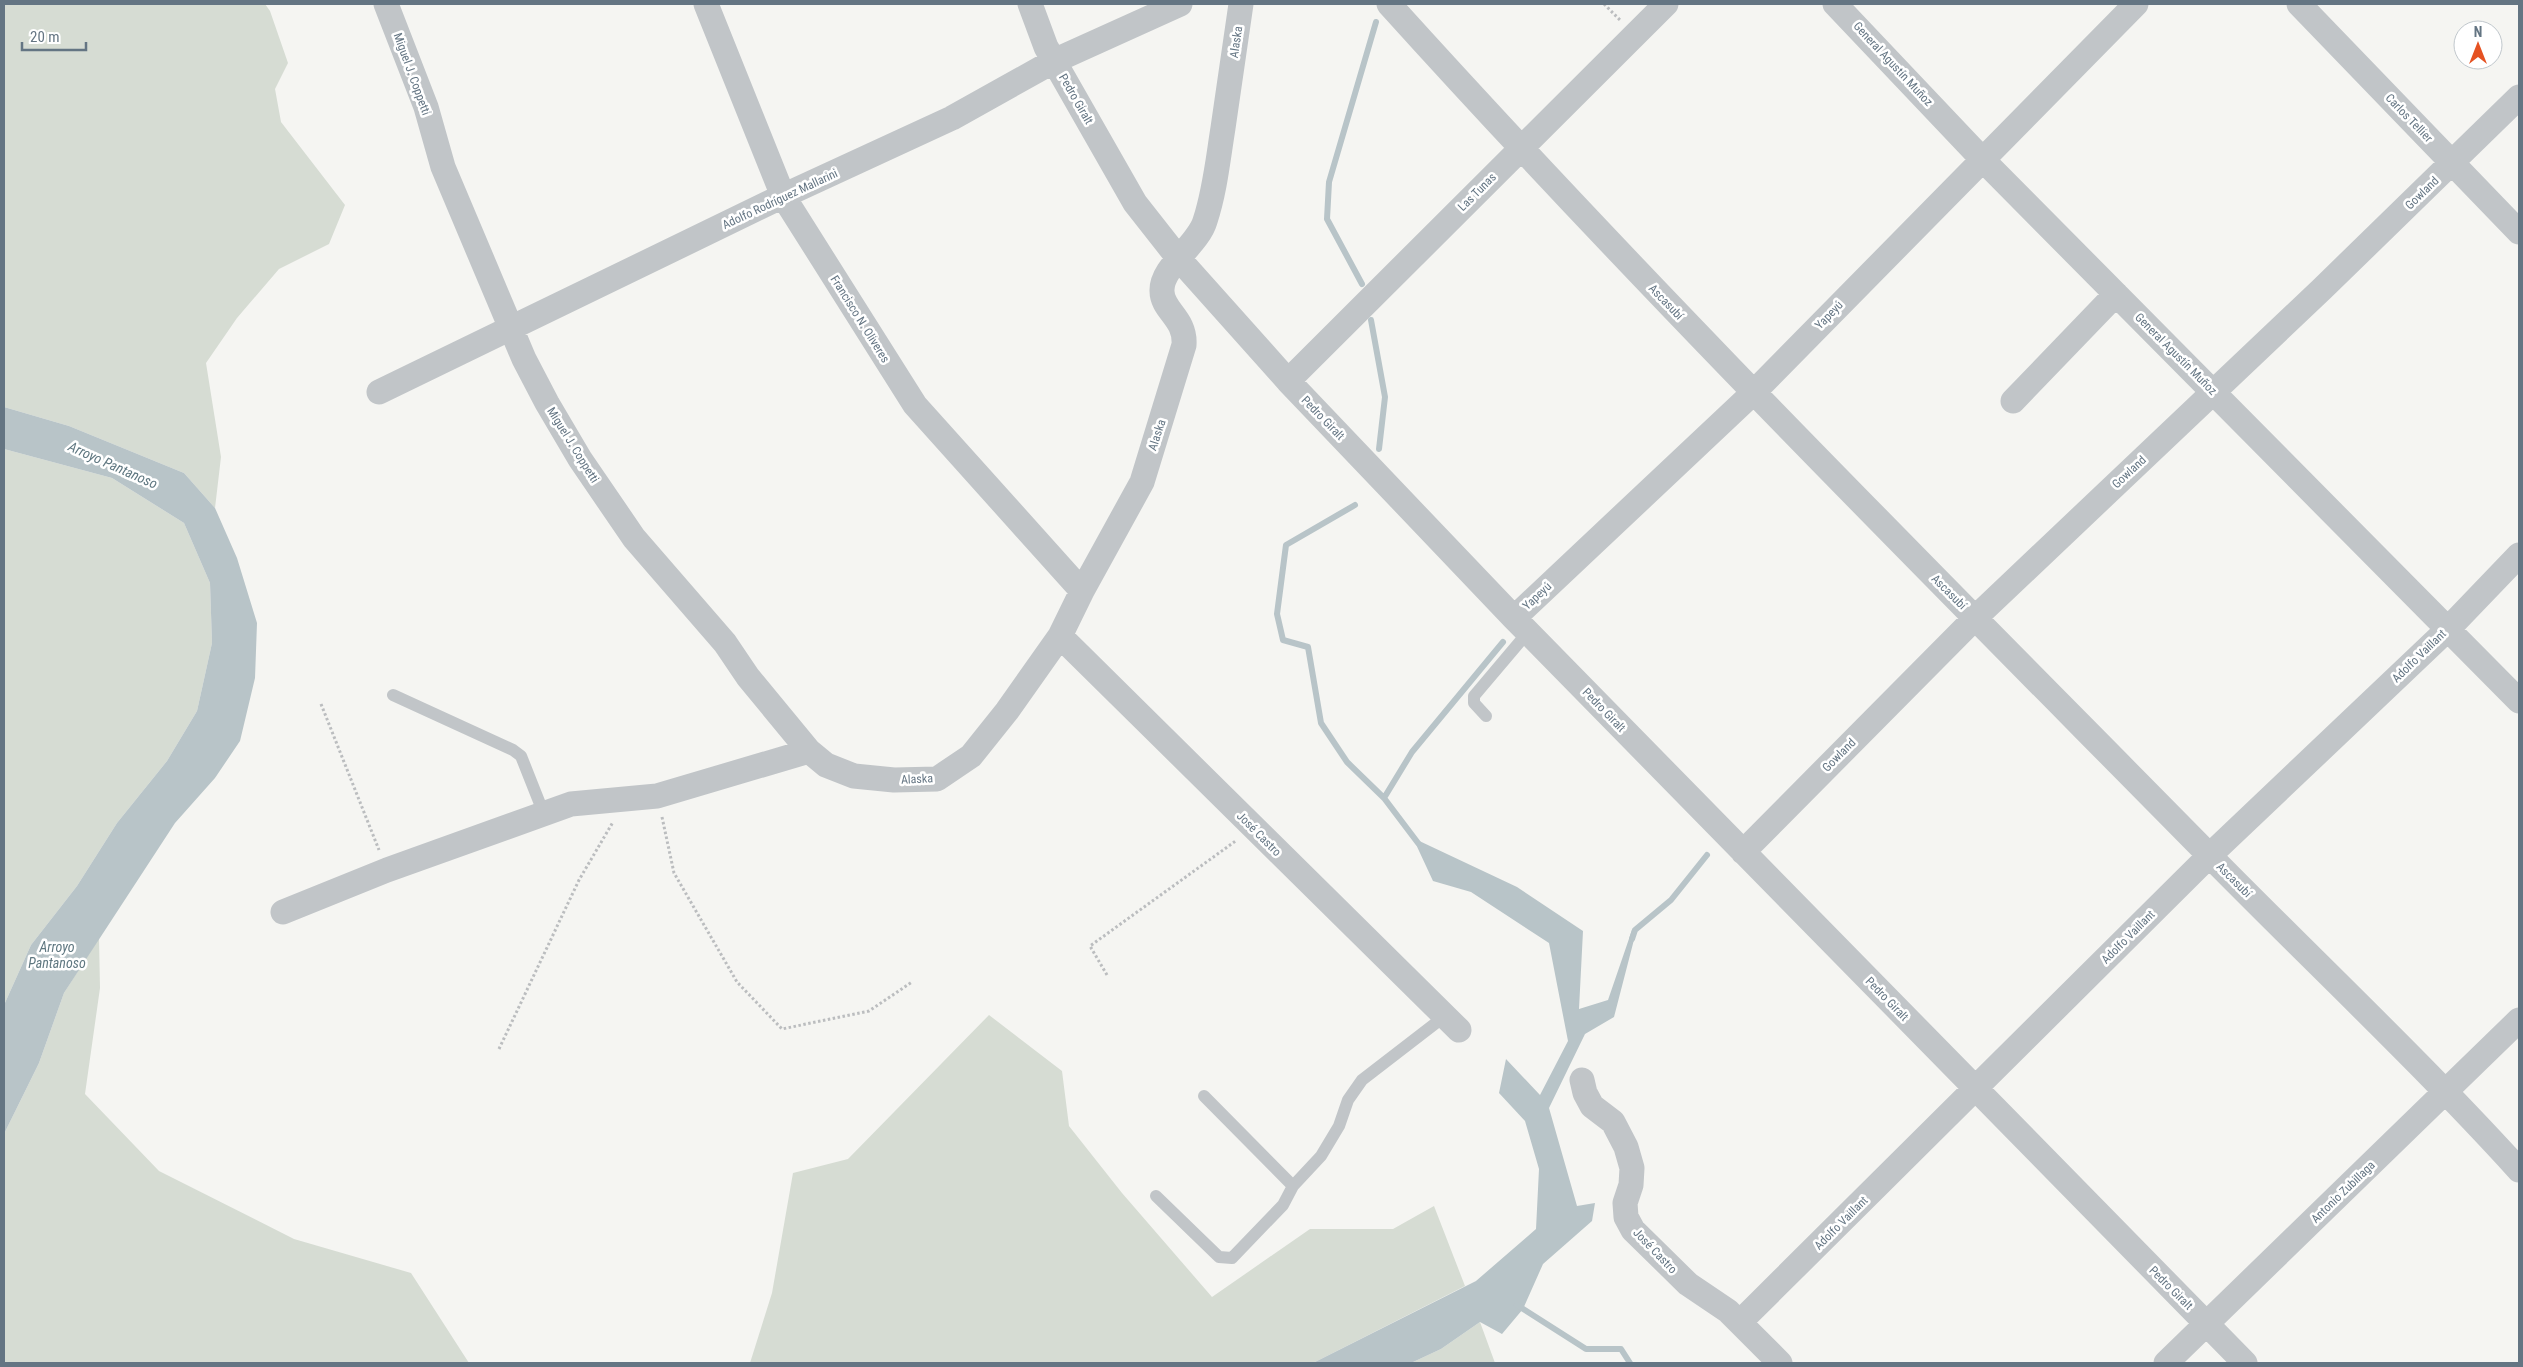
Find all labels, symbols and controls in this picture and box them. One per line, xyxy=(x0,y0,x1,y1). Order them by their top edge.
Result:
street label: General Agustín Muñoz xyxy=(1850,19,1936,109)
scale bar xyxy=(22,20,86,52)
north arrow xyxy=(2453,20,2503,70)
text: N xyxy=(2474,24,2482,40)
street label: Alaska xyxy=(1227,25,1245,59)
text: 20 m xyxy=(30,28,60,46)
street label: Miguel J. Coppetti xyxy=(391,31,433,117)
street label: Pedro Giralt xyxy=(1056,71,1096,127)
street label: Carlos Tellier xyxy=(2382,91,2436,145)
street label: Adolfo Rodríguez Mallarini xyxy=(720,166,840,232)
street label: Las Tunas xyxy=(1455,170,1499,214)
street label: Gowland xyxy=(2402,174,2442,212)
street label: Francisco N. Oliveres xyxy=(828,273,892,365)
street label: Ascasubí xyxy=(1646,281,1687,323)
street label: Yapeyú xyxy=(1812,298,1846,332)
street label: General Agustín Muñoz xyxy=(2132,310,2220,398)
street label: Pedro Giralt xyxy=(1299,393,1348,443)
street label: Miguel J. Coppetti xyxy=(544,405,602,485)
street label: Alaska xyxy=(1145,417,1169,452)
water label: Arroyo Pantanoso xyxy=(65,438,160,492)
street label: Gowland xyxy=(2109,453,2149,491)
street label: Ascasubí xyxy=(1929,572,1970,613)
street label: Yapeyú xyxy=(1520,579,1554,613)
street label: Adolfo Vaillant xyxy=(2389,626,2449,685)
street label: Pedro Giralt xyxy=(1580,685,1629,735)
street label: Gowland xyxy=(1819,735,1859,775)
street label: Alaska xyxy=(901,771,934,787)
street label: José Castro xyxy=(1234,809,1284,859)
street label: Ascasubí xyxy=(2214,860,2255,901)
street label: Adolfo Vaillant xyxy=(2098,907,2158,967)
water label: Arroyo Pantanoso xyxy=(28,939,86,971)
street label: Pedro Giralt xyxy=(1863,974,1912,1024)
street label: Antonio Zubillaga xyxy=(2308,1158,2378,1226)
street label: Adolfo Vaillant xyxy=(1811,1193,1871,1253)
street label: José Castro xyxy=(1630,1226,1680,1276)
street label: Pedro Giralt xyxy=(2146,1263,2196,1313)

